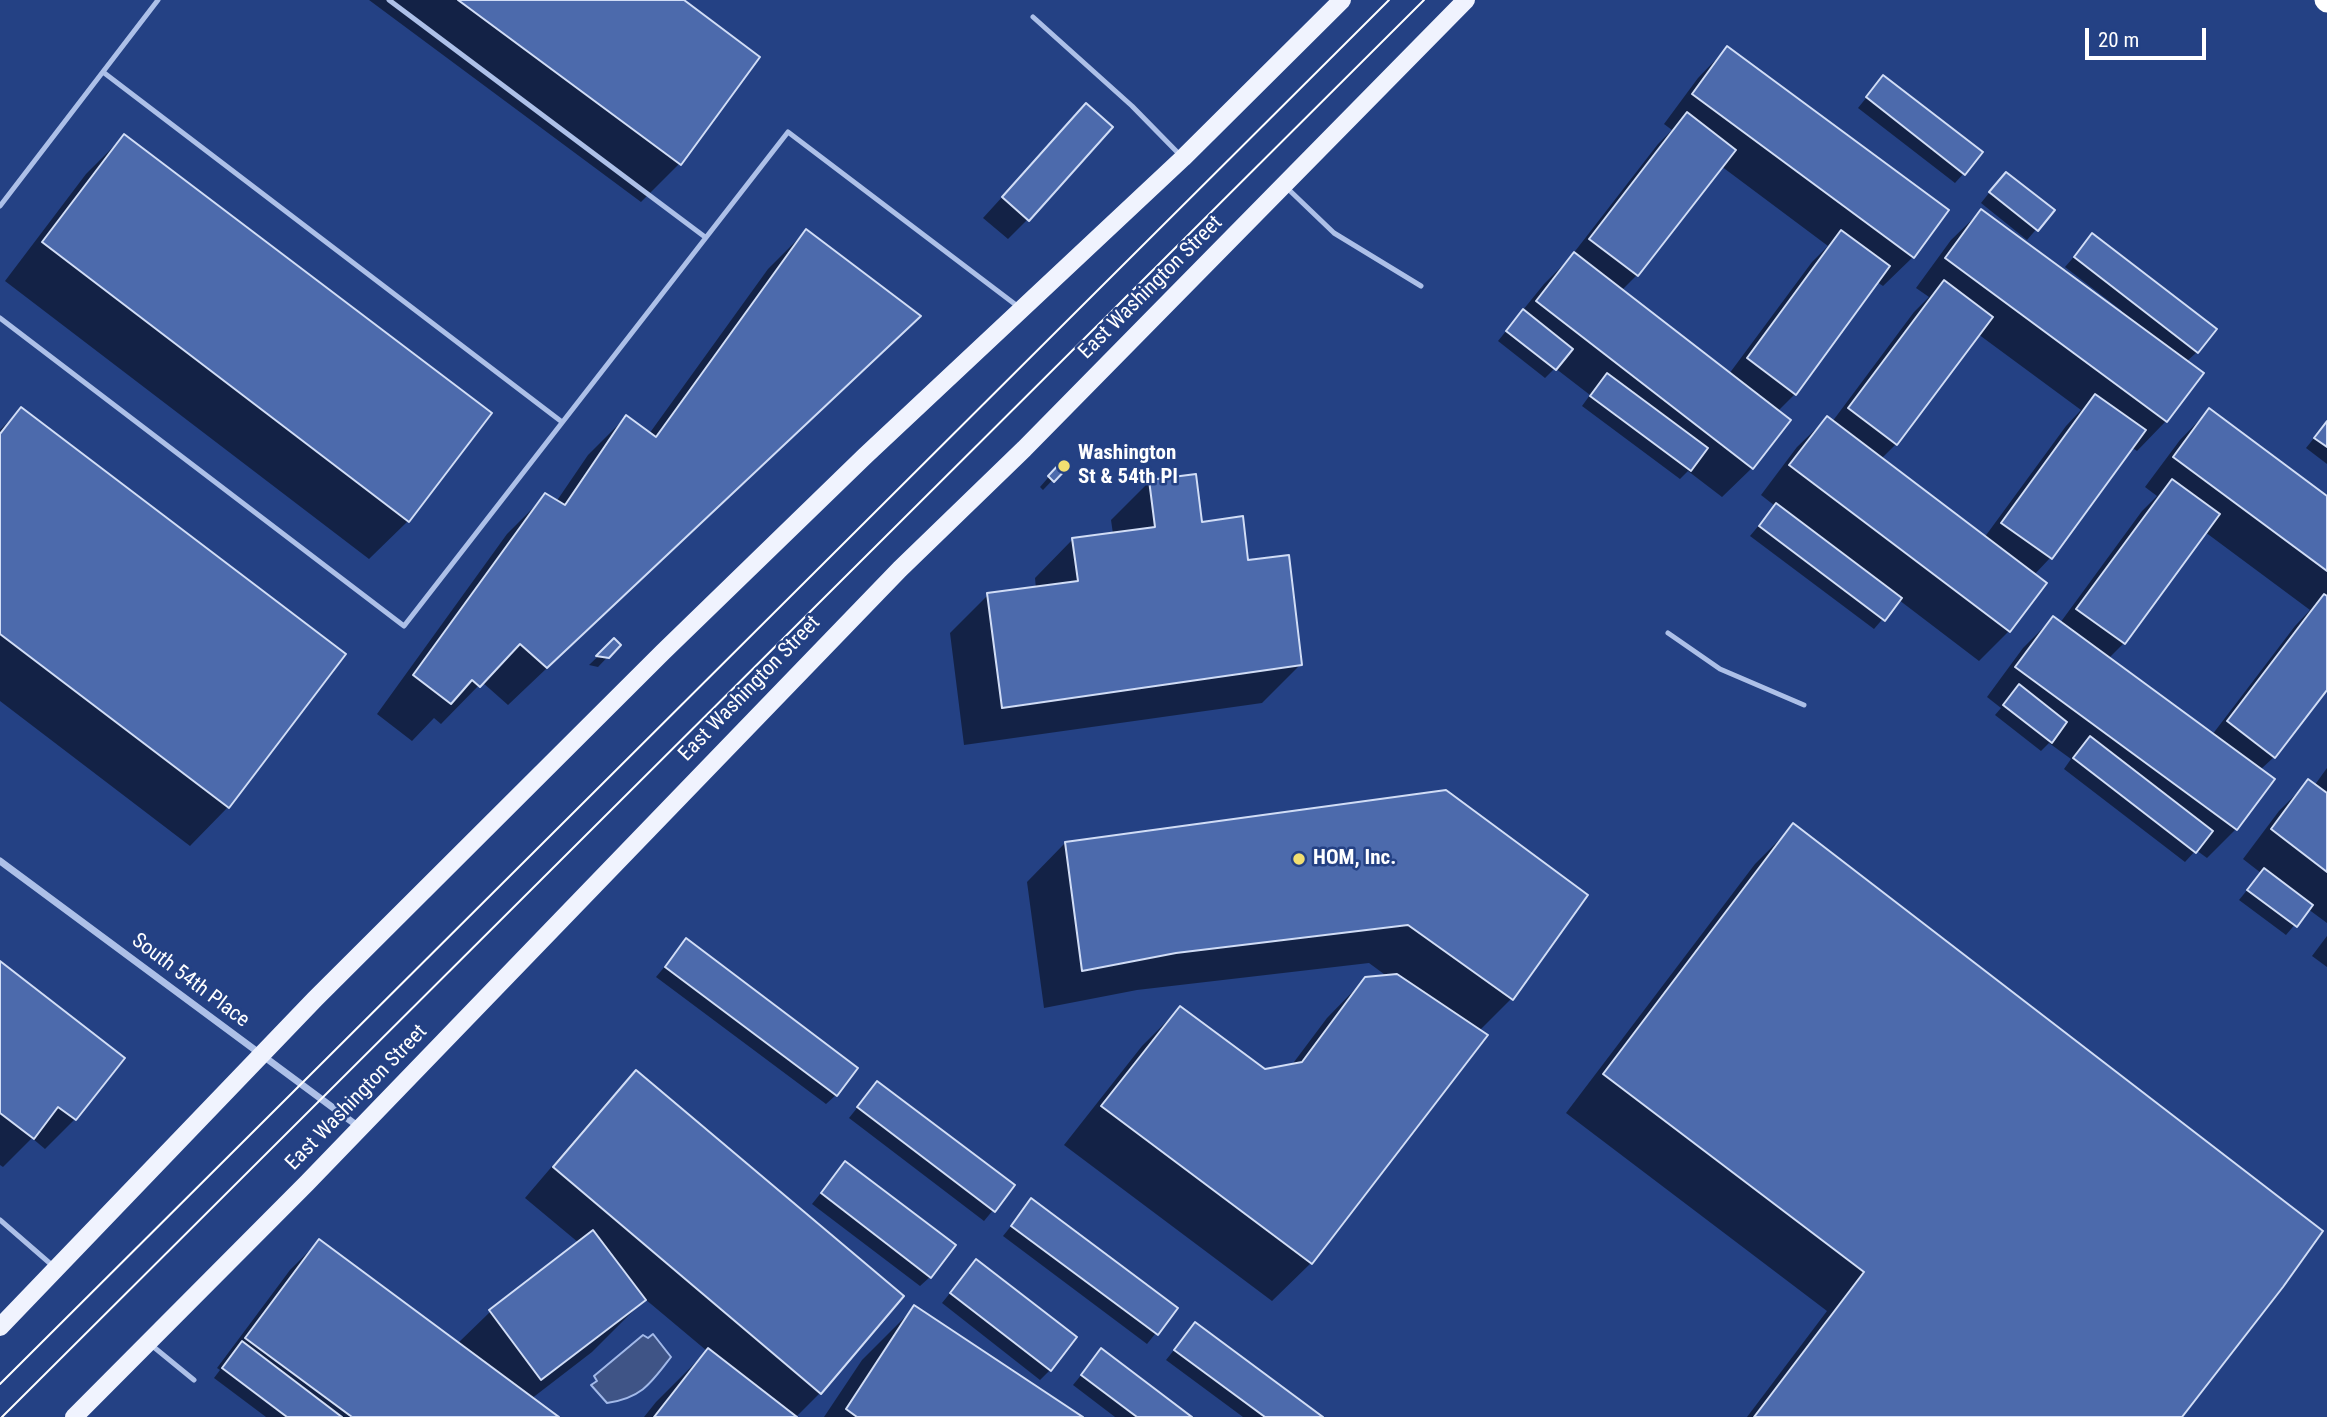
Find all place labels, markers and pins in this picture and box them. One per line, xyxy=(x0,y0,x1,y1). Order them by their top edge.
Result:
place label: Washington St & 54th Pl xyxy=(1078,441,1178,491)
marker: Washington St & 54th Pl xyxy=(1056,458,1072,474)
place label: HOM, Inc. xyxy=(1313,846,1396,872)
marker: HOM, Inc. xyxy=(1291,851,1307,867)

